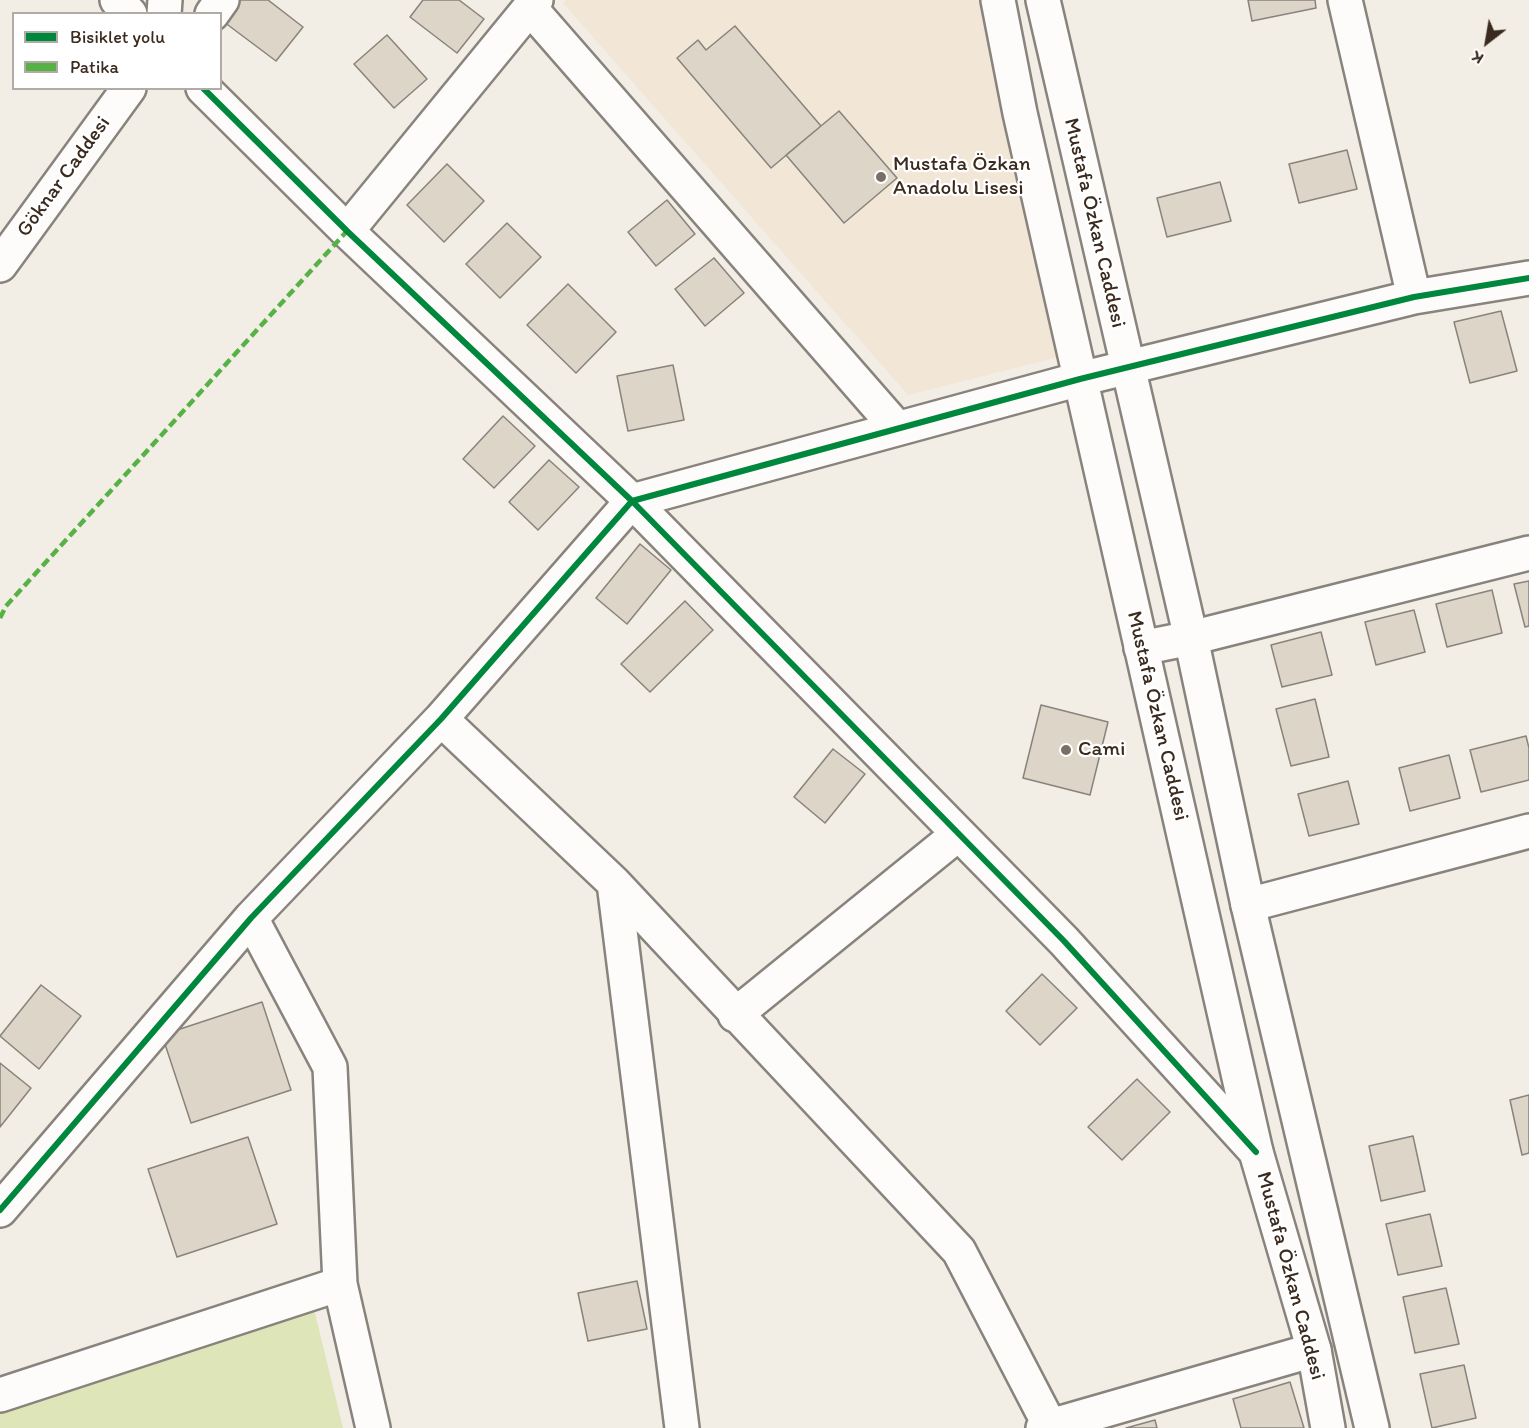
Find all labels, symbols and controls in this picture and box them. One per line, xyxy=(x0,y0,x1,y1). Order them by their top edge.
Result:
legend xyxy=(12,12,222,90)
north arrow xyxy=(1457,12,1517,72)
text: Bisiklet yolu xyxy=(70,26,165,48)
text: K xyxy=(1468,47,1487,69)
text: Patika xyxy=(70,56,119,78)
street label: Göknar Caddesi xyxy=(12,112,116,242)
street label: Mustafa Özkan Caddesi xyxy=(1058,116,1130,330)
place label: Mustafa Özkan Anadolu Lisesi xyxy=(893,152,1031,202)
marker: Mustafa Özkan Anadolu Lisesi xyxy=(874,170,888,184)
street label: Mustafa Özkan Caddesi xyxy=(1121,609,1193,823)
place label: Cami xyxy=(1078,737,1125,763)
marker: Cami xyxy=(1059,743,1073,757)
street label: Mustafa Özkan Caddesi xyxy=(1250,1169,1330,1383)

